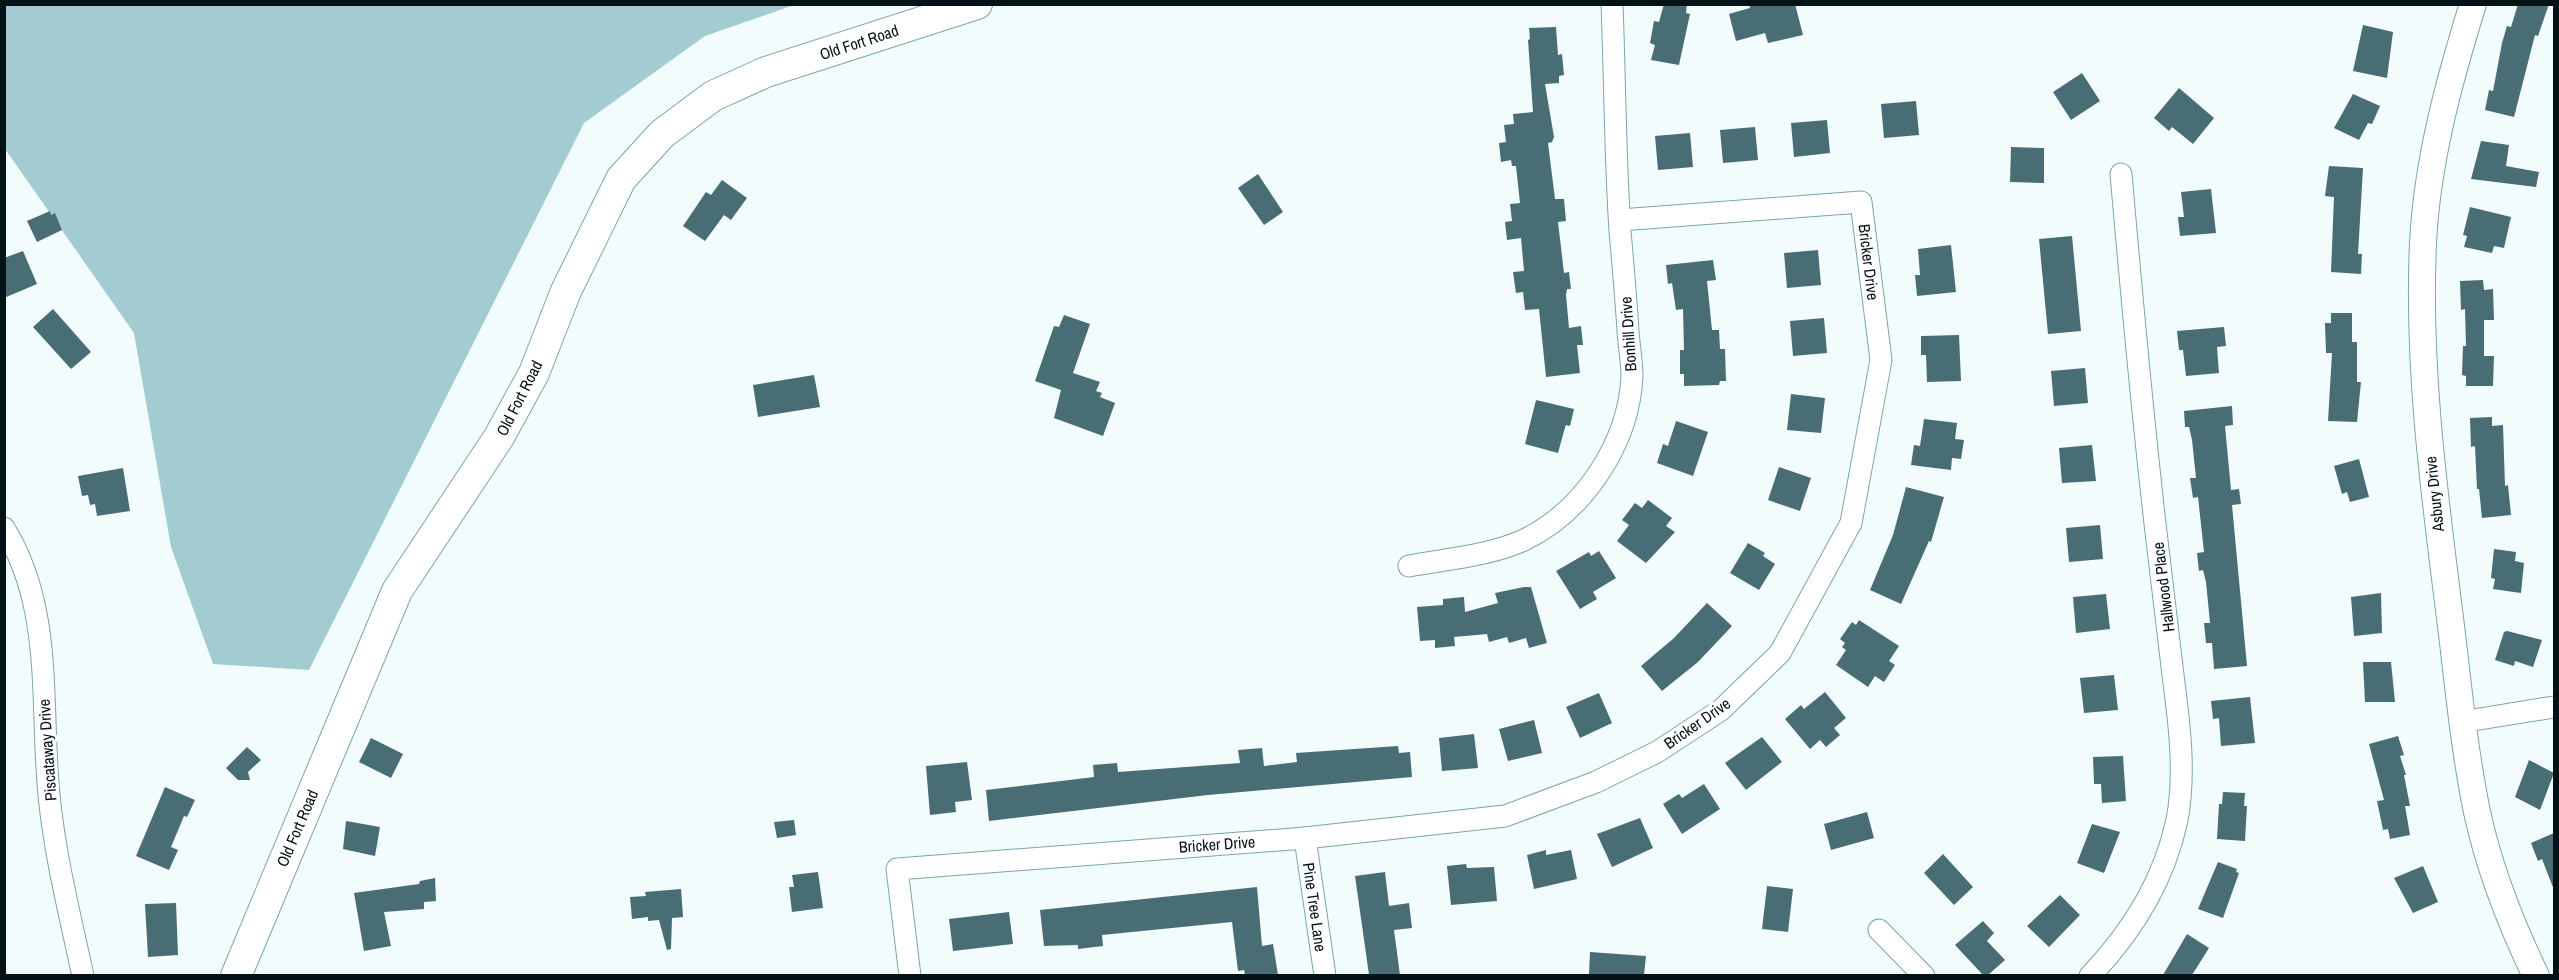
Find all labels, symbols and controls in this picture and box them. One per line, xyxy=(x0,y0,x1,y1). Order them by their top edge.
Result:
street label: Old Fort Road xyxy=(817,19,901,65)
street label: Bricker Drive xyxy=(1853,223,1885,301)
street label: Bonhill Drive xyxy=(1614,296,1642,372)
street label: Old Fort Road xyxy=(491,357,547,439)
street label: Asbury Drive xyxy=(2419,455,2449,534)
street label: Hallwood Place xyxy=(2147,541,2179,633)
street label: Bricker Drive xyxy=(1659,692,1735,754)
street label: Piscataway Drive xyxy=(32,698,62,802)
street label: Old Fort Road xyxy=(271,786,323,870)
street label: Bricker Drive xyxy=(1178,830,1256,858)
street label: Pine Tree Lane xyxy=(1298,861,1332,953)

